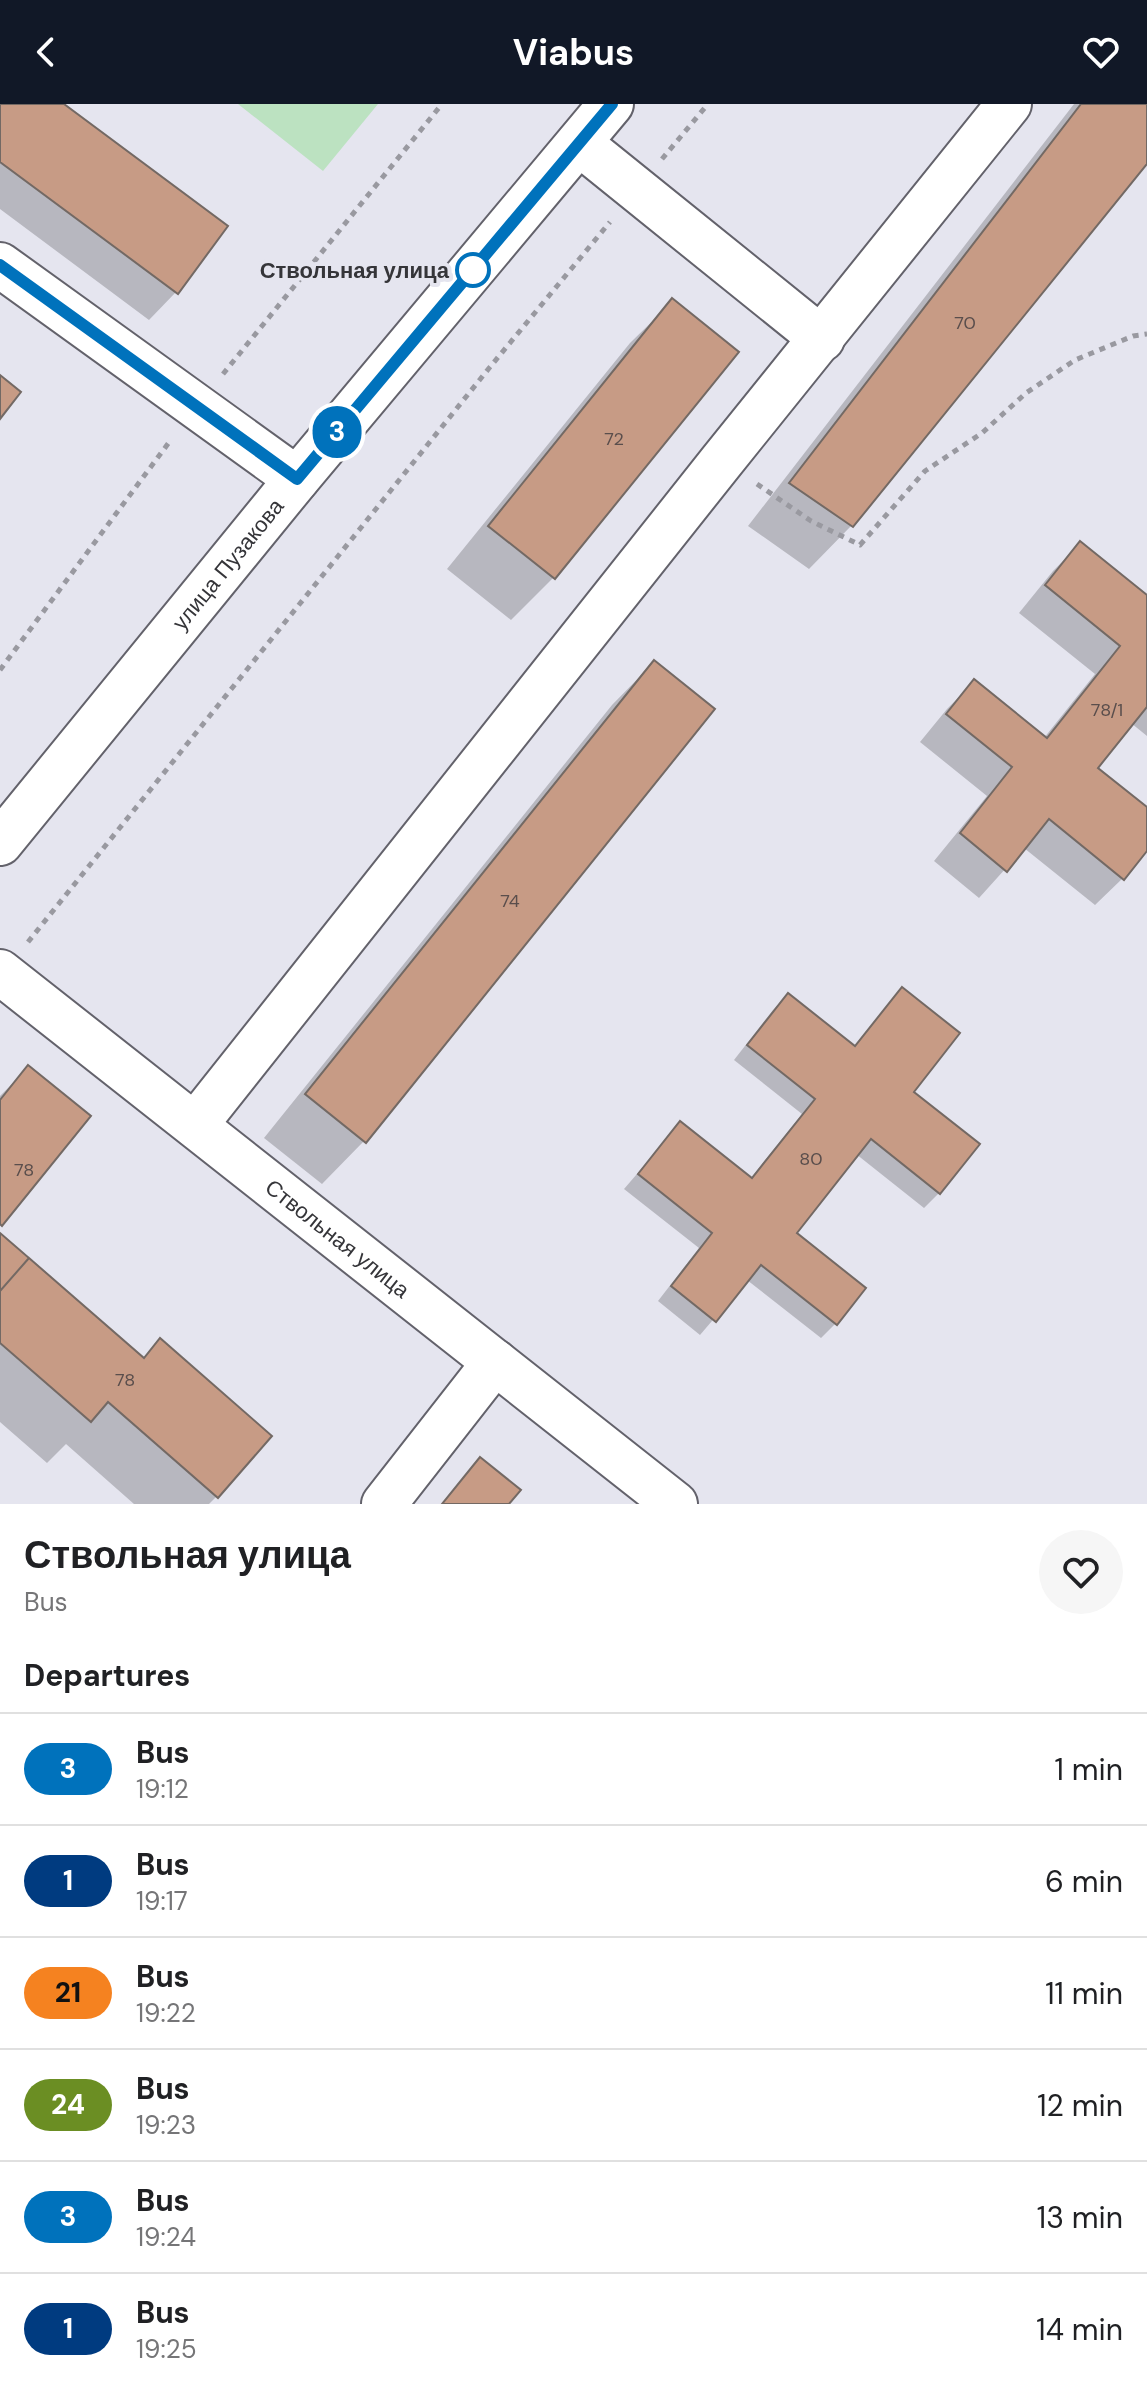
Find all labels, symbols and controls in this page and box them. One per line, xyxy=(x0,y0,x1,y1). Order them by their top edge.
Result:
text: Viabus xyxy=(513,29,634,76)
icon: back xyxy=(24,30,68,74)
icon: heart xyxy=(1079,30,1123,74)
marker: Ствольная улица xyxy=(456,253,490,287)
place label: Ствольная улица xyxy=(260,256,450,285)
house number: 70 xyxy=(954,311,976,335)
line badge: 3 xyxy=(311,406,363,458)
text: 3 xyxy=(329,413,345,450)
house number: 72 xyxy=(604,427,624,451)
street label: улица Пузакова xyxy=(165,492,290,636)
house number: 78/1 xyxy=(1091,698,1123,722)
house number: 74 xyxy=(500,889,520,913)
house number: 80 xyxy=(799,1147,823,1171)
house number: 78 xyxy=(14,1158,34,1182)
street label: Ствольная улица xyxy=(260,1172,416,1305)
house number: 78 xyxy=(115,1368,135,1392)
text: Ствольная улица xyxy=(24,1530,351,1580)
button: heart xyxy=(1039,1530,1123,1614)
text: Bus xyxy=(24,1585,68,1619)
text: Departures xyxy=(24,1656,190,1695)
text: Bus xyxy=(136,1733,190,1772)
text: 3 xyxy=(60,1750,76,1787)
text: 1 min xyxy=(1055,1750,1123,1789)
text: 19:12 xyxy=(136,1772,189,1806)
text: Bus xyxy=(136,1845,190,1884)
text: 1 xyxy=(63,1862,73,1899)
text: 6 min xyxy=(1045,1862,1123,1901)
text: 19:17 xyxy=(136,1884,188,1918)
text: Bus xyxy=(136,1957,190,1996)
text: 21 xyxy=(55,1974,81,2011)
text: 11 min xyxy=(1045,1974,1123,2013)
text: 19:22 xyxy=(136,1996,196,2030)
text: Bus xyxy=(136,2069,190,2108)
text: 24 xyxy=(51,2086,85,2123)
text: 12 min xyxy=(1037,2086,1123,2125)
text: 19:23 xyxy=(136,2108,196,2142)
text: Bus xyxy=(136,2181,190,2220)
text: 3 xyxy=(60,2198,76,2235)
text: 13 min xyxy=(1037,2198,1123,2237)
text: 19:24 xyxy=(136,2220,196,2254)
text: Bus xyxy=(136,2293,190,2332)
text: 1 xyxy=(63,2310,73,2347)
text: 14 min xyxy=(1036,2310,1123,2349)
text: 19:25 xyxy=(136,2332,197,2366)

